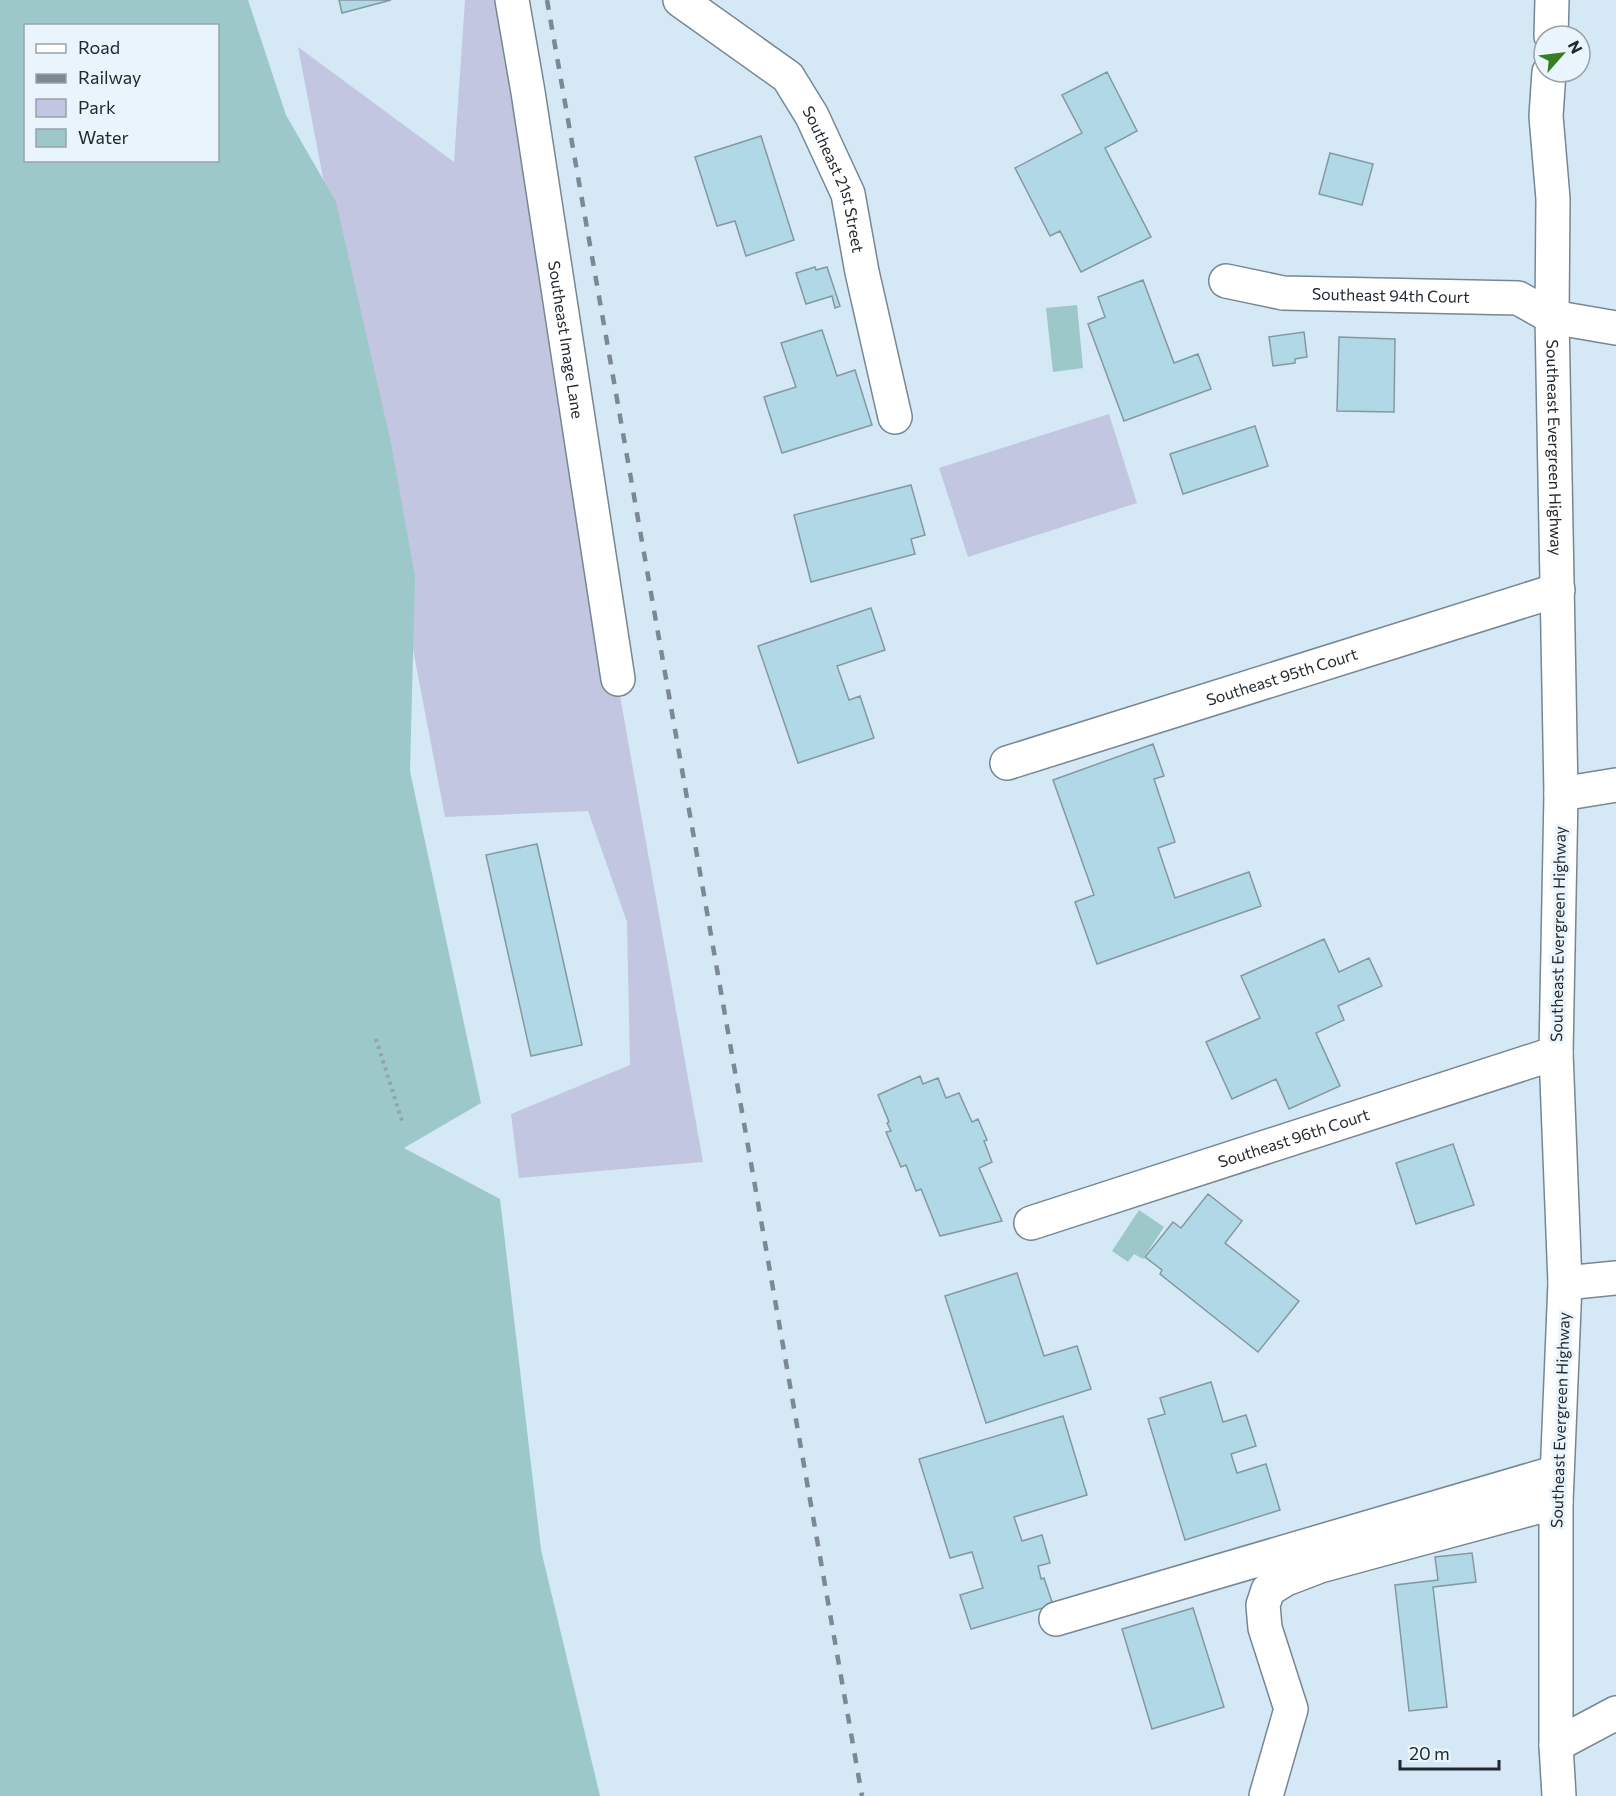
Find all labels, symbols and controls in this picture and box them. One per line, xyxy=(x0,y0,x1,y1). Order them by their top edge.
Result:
legend xyxy=(24,24,219,162)
north arrow xyxy=(1532,24,1592,84)
text: Road xyxy=(78,36,120,58)
text: N xyxy=(1564,37,1587,56)
text: Railway xyxy=(78,66,141,88)
text: Park xyxy=(78,96,116,118)
street label: Southeast 21st Street xyxy=(799,102,868,254)
text: Water xyxy=(78,126,129,148)
street label: Southeast Image Lane xyxy=(545,259,588,420)
street label: Southeast 94th Court xyxy=(1312,284,1470,306)
street label: Southeast Evergreen Highway xyxy=(1543,339,1567,556)
street label: Southeast 95th Court xyxy=(1204,643,1360,709)
street label: Southeast Evergreen Highway xyxy=(1546,826,1569,1042)
street label: Southeast 96th Court xyxy=(1215,1104,1372,1171)
street label: Southeast Evergreen Highway xyxy=(1546,1312,1573,1528)
scale bar xyxy=(1400,1733,1499,1771)
text: 20 m xyxy=(1409,1742,1450,1764)

